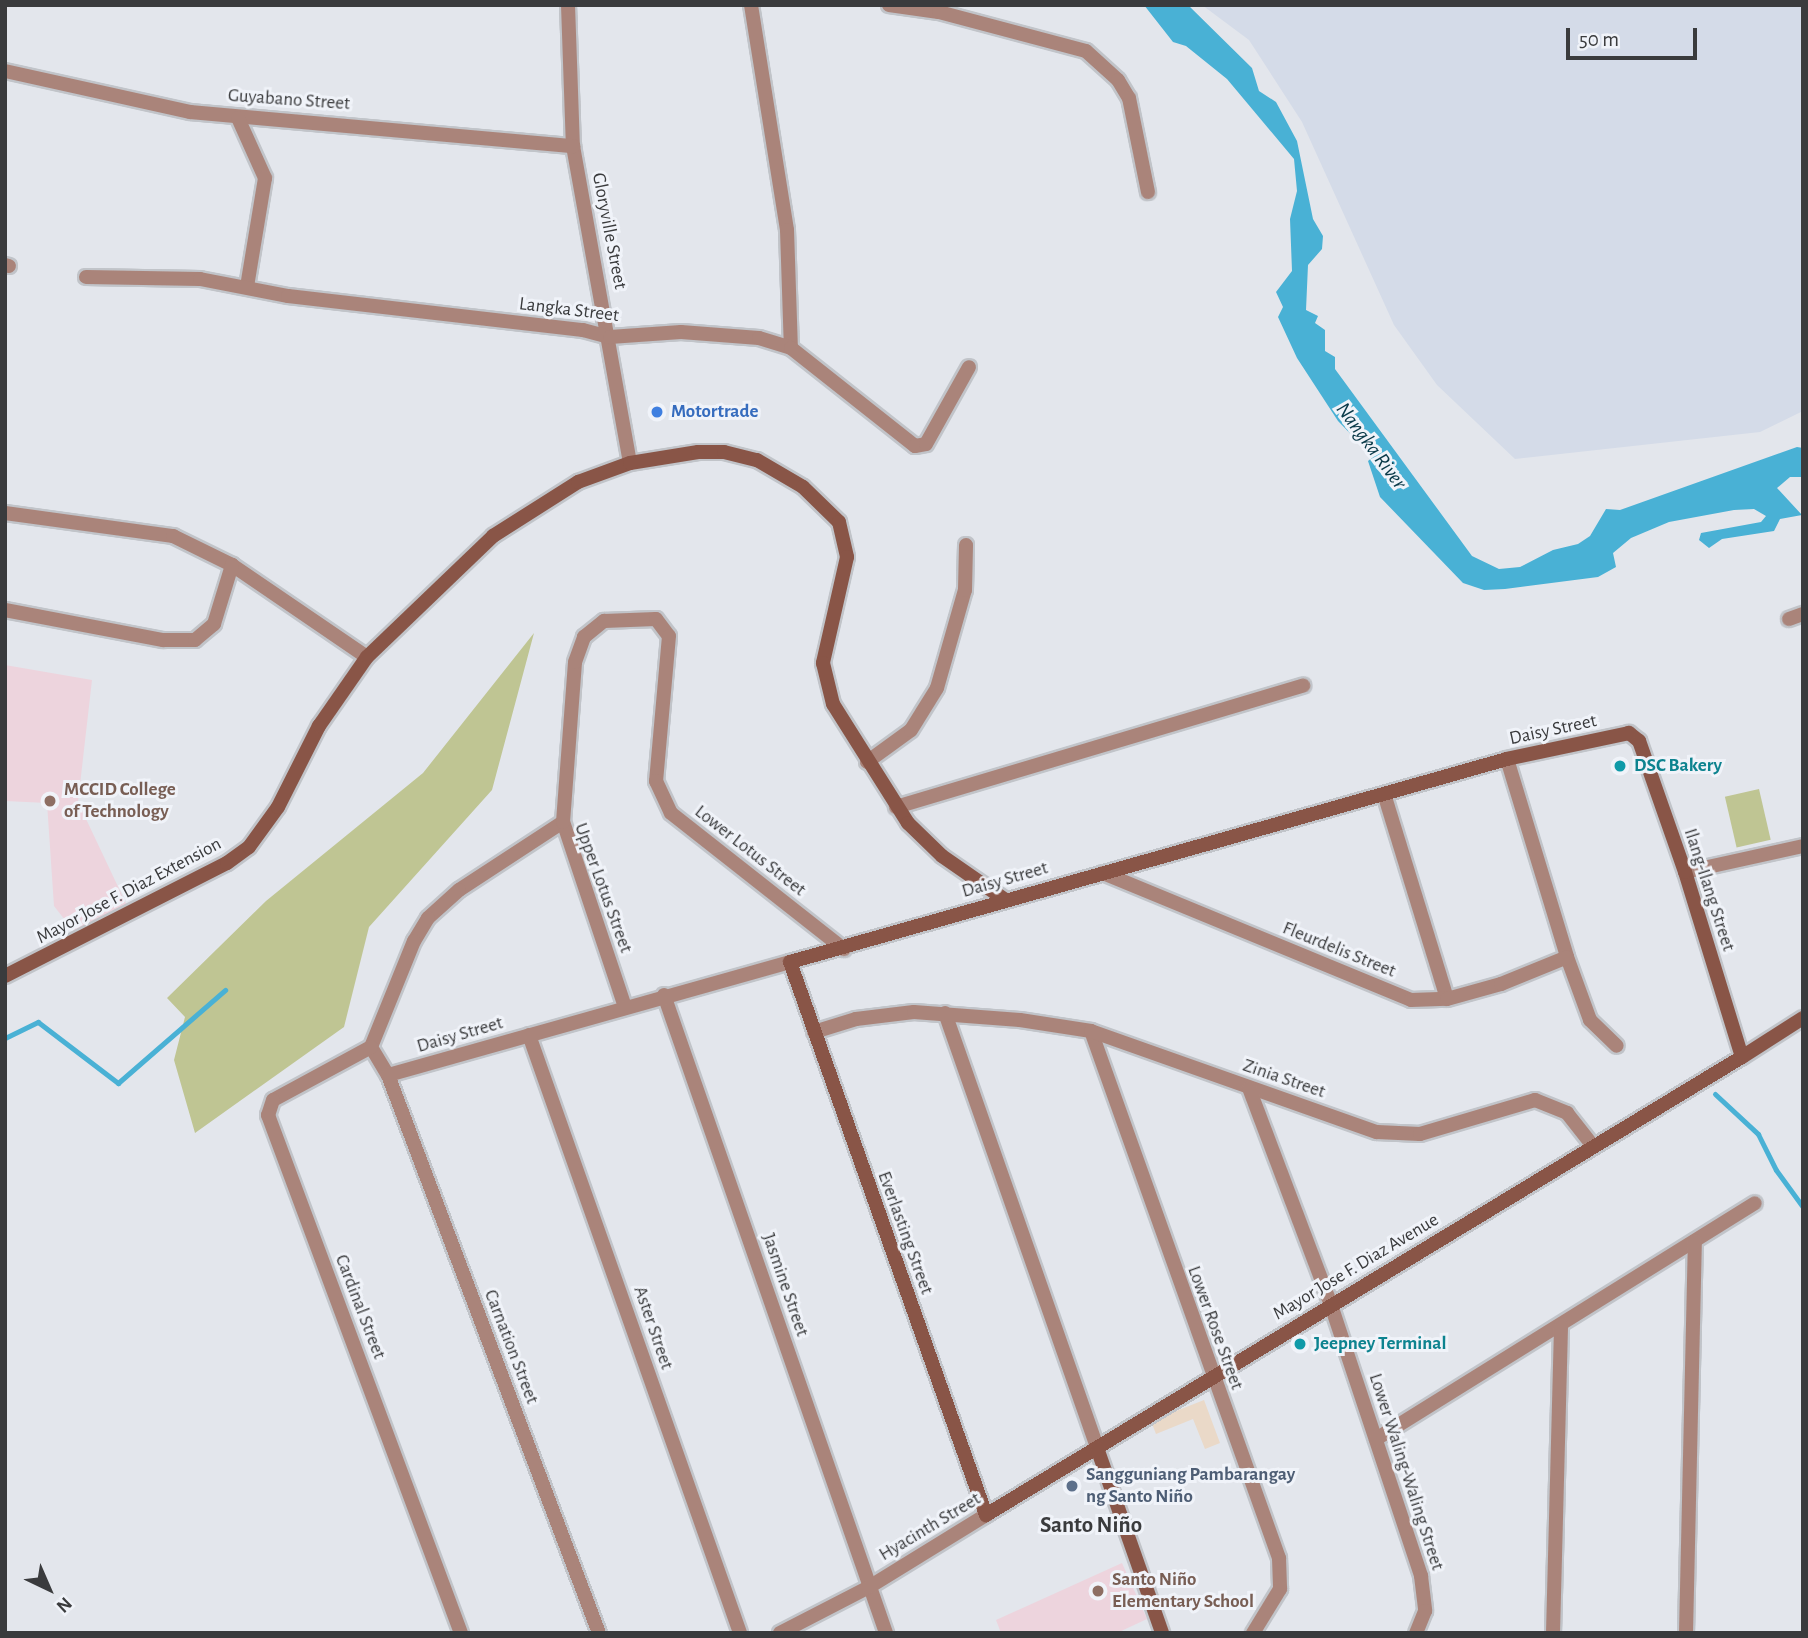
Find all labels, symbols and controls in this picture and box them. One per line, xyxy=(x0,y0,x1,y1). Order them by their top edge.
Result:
scale bar xyxy=(1570,14,1701,58)
text: 50 m xyxy=(1579,29,1619,50)
street label: Guyabano Street xyxy=(227,84,351,116)
street label: Gloryville Street xyxy=(587,171,631,291)
street label: Langka Street xyxy=(518,293,620,327)
water label: Nangka River xyxy=(1330,398,1412,494)
place label: Motortrade xyxy=(671,401,758,423)
marker: Motortrade xyxy=(649,404,665,420)
street label: Daisy Street xyxy=(1507,710,1599,750)
place label: DSC Bakery xyxy=(1634,755,1722,777)
marker: DSC Bakery xyxy=(1612,758,1628,774)
place label: MCCID College of Technology xyxy=(64,779,176,823)
marker: MCCID College of Technology xyxy=(42,793,58,809)
street label: Lower Lotus Street xyxy=(690,800,810,902)
street label: Upper Lotus Street xyxy=(569,820,637,956)
street label: Ilang-Ilang Street xyxy=(1678,826,1740,954)
street label: Mayor Jose F. Diaz Extension xyxy=(33,833,225,949)
street label: Daisy Street xyxy=(959,857,1051,903)
street label: Fleurdelis Street xyxy=(1279,917,1399,983)
street label: Daisy Street xyxy=(414,1012,506,1058)
street label: Zinia Street xyxy=(1240,1054,1328,1104)
street label: Everlasting Street xyxy=(872,1168,938,1298)
street label: Mayor Jose F. Diaz Avenue xyxy=(1269,1209,1443,1325)
street label: Jasmine Street xyxy=(757,1230,813,1340)
street label: Cardinal Street xyxy=(330,1251,390,1363)
street label: Lower Rose Street xyxy=(1182,1263,1248,1393)
street label: Aster Street xyxy=(628,1283,678,1373)
street label: Carnation Street xyxy=(479,1287,543,1407)
place label: Jeepney Terminal xyxy=(1314,1333,1446,1355)
marker: Jeepney Terminal xyxy=(1292,1336,1308,1352)
street label: Lower Waling-Waling Street xyxy=(1363,1371,1449,1573)
place label: Sangguniang Pambarangay ng Santo Niño xyxy=(1086,1464,1295,1508)
marker: Sangguniang Pambarangay ng Santo Niño xyxy=(1064,1478,1080,1494)
street label: Hyacinth Street xyxy=(875,1488,985,1566)
district label: Santo Niño xyxy=(1040,1512,1142,1540)
north arrow xyxy=(14,1554,84,1624)
place label: Santo Niño Elementary School xyxy=(1112,1569,1254,1613)
marker: Santo Niño Elementary School xyxy=(1090,1583,1106,1599)
text: N xyxy=(53,1593,75,1616)

